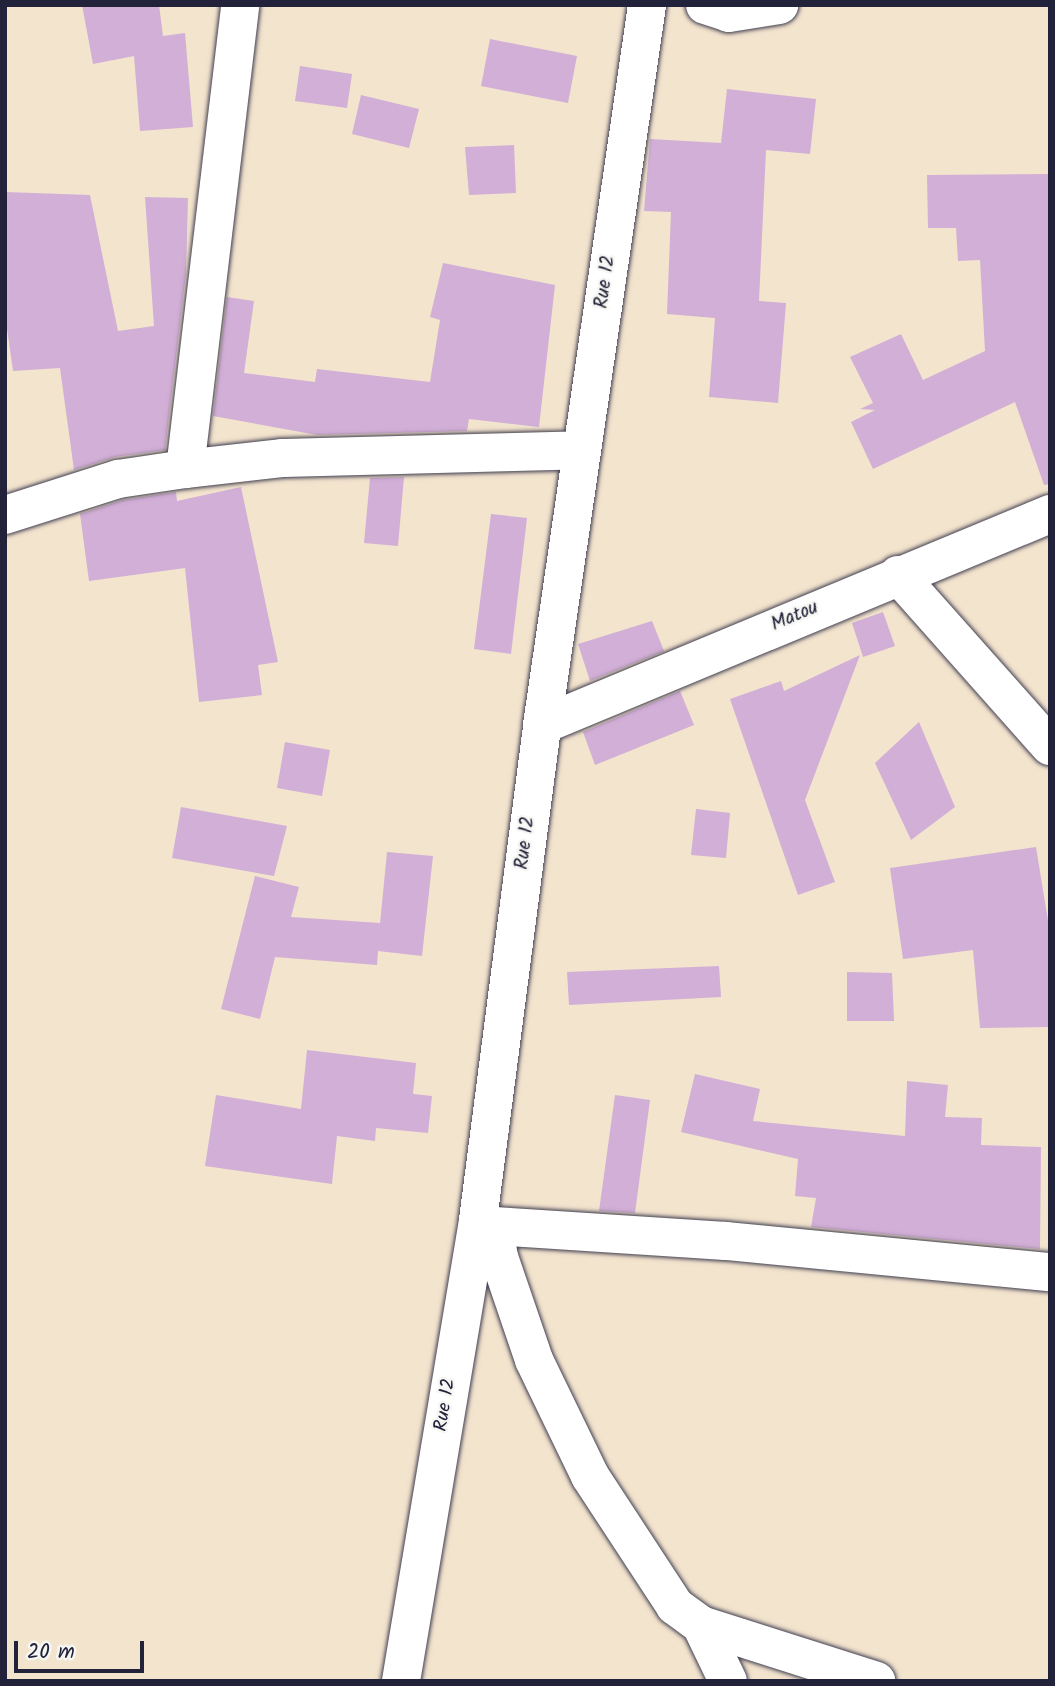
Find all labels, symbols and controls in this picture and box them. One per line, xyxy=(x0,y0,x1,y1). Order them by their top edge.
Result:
street label: Rue 12 xyxy=(591,254,621,310)
street label: Matou xyxy=(768,597,822,637)
street label: Rue 12 xyxy=(511,815,541,871)
street label: Rue 12 xyxy=(431,1377,461,1433)
scale bar xyxy=(18,1626,147,1670)
text: 20 m xyxy=(27,1636,75,1669)

